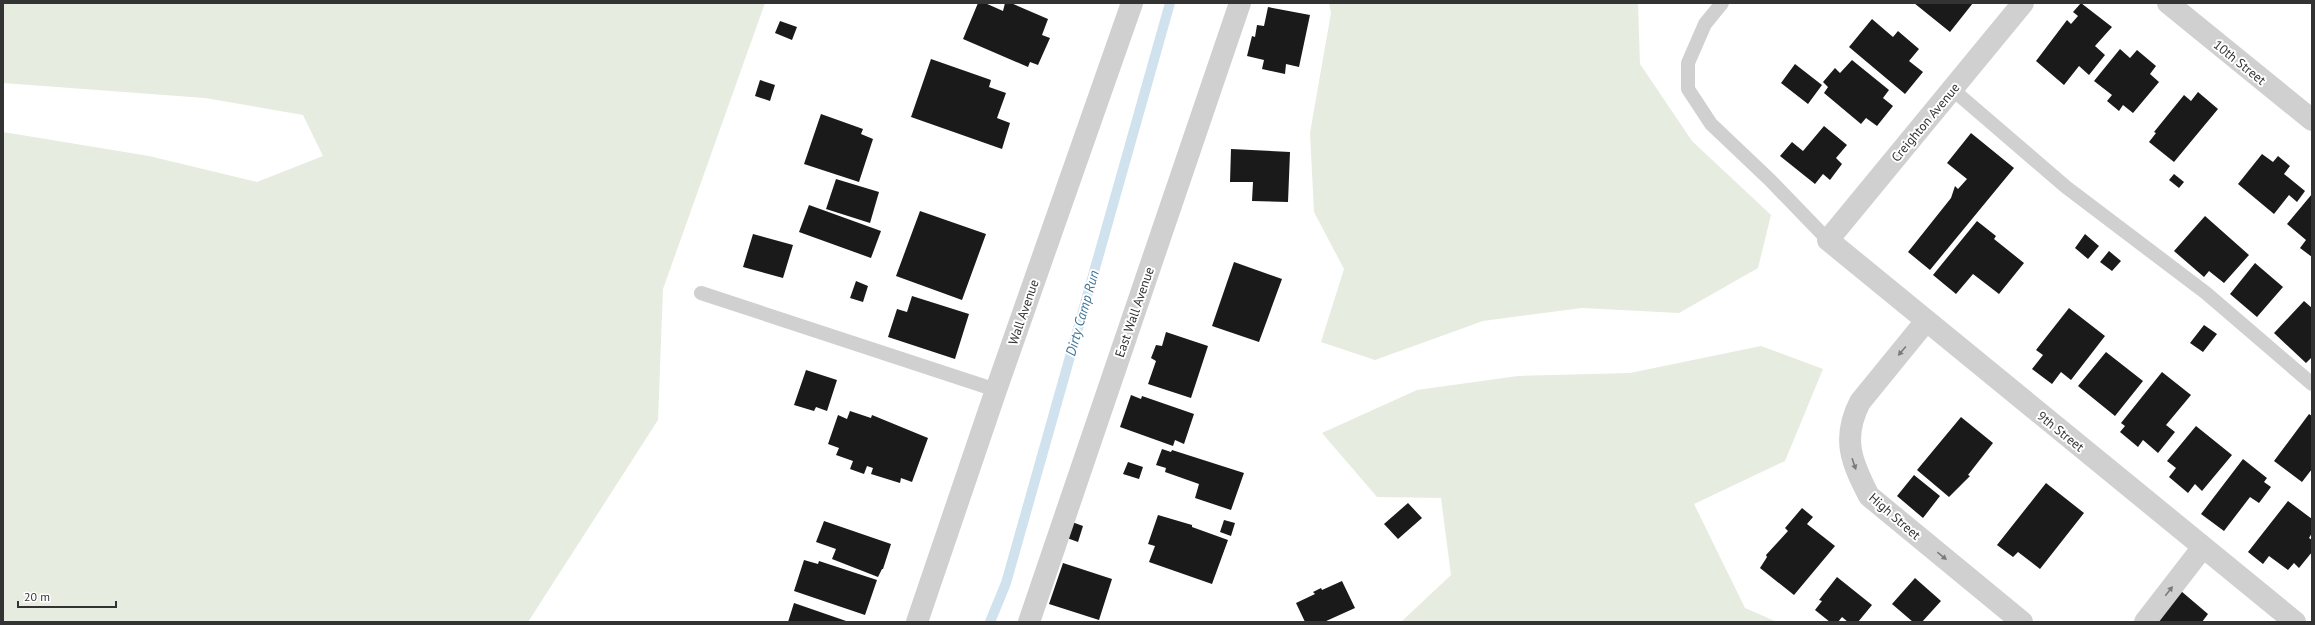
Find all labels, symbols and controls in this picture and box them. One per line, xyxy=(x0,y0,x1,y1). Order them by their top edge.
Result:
street label: 10th Street xyxy=(2210,36,2270,89)
street label: Creighton Avenue xyxy=(1887,79,1963,165)
street label: East Wall Avenue xyxy=(1111,265,1158,360)
water label: Dirty Camp Run xyxy=(1061,268,1103,358)
street label: Wall Avenue xyxy=(1004,277,1043,347)
one-way arrow xyxy=(1897,346,1906,357)
street label: 9th Street xyxy=(2034,407,2088,456)
one-way arrow xyxy=(1851,458,1857,470)
street label: High Street xyxy=(1865,489,1924,544)
one-way arrow xyxy=(1936,552,1947,560)
scale bar xyxy=(18,583,116,609)
one-way arrow xyxy=(2165,586,2173,597)
text: 20 m xyxy=(24,589,50,604)

